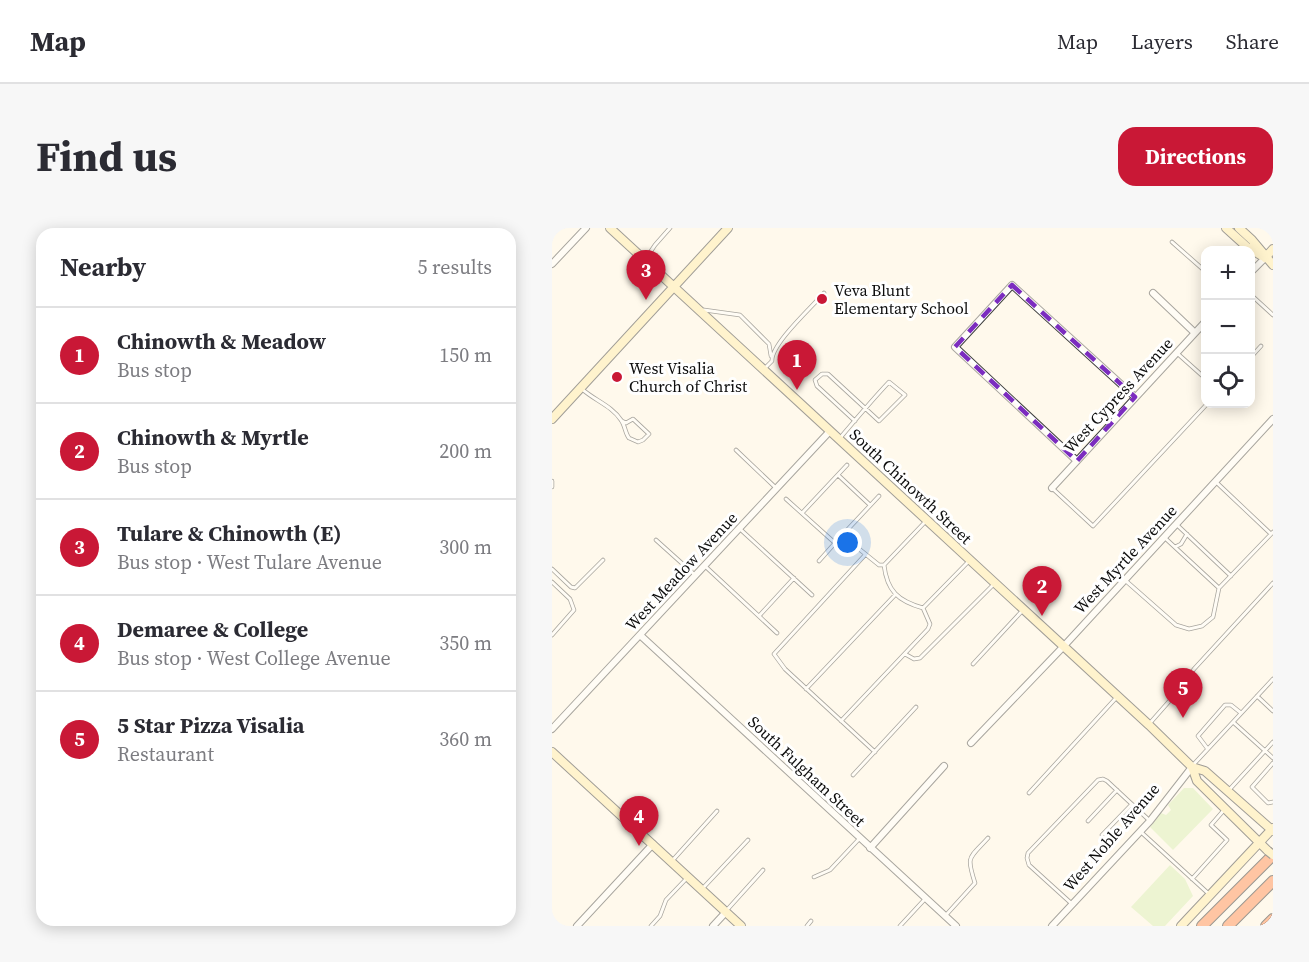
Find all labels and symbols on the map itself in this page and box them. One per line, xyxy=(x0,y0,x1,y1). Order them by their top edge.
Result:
pin: 3 xyxy=(626,250,665,300)
place label: Veva Blunt Elementary School xyxy=(834,279,969,319)
marker: Veva Blunt Elementary School xyxy=(815,292,829,306)
street label: West Cypress Avenue xyxy=(1059,332,1177,458)
pin: 1 xyxy=(778,340,816,390)
place label: West Visalia Church of Christ xyxy=(629,357,748,397)
marker: West Visalia Church of Christ xyxy=(610,370,624,384)
street label: South Chinowth Street xyxy=(845,423,978,549)
street label: West Myrtle Avenue xyxy=(1069,500,1181,618)
street label: West Meadow Avenue xyxy=(620,507,742,635)
your location xyxy=(833,528,862,557)
pin: 2 xyxy=(1022,566,1062,616)
pin: 5 xyxy=(1164,668,1202,718)
street label: South Fulgham Street xyxy=(744,711,871,832)
street label: West Noble Avenue xyxy=(1058,778,1164,896)
pin: 4 xyxy=(620,796,658,846)

